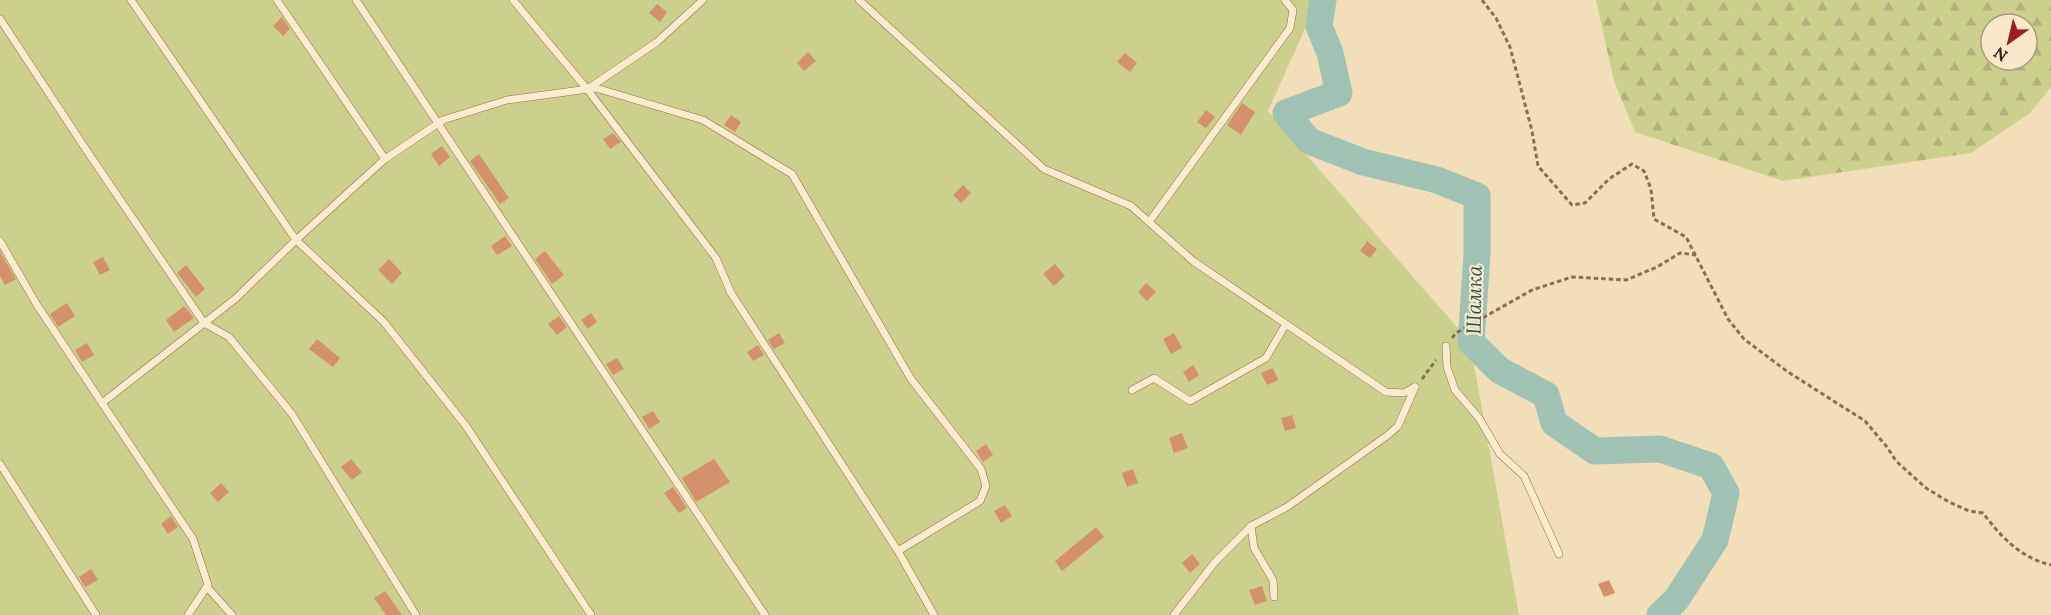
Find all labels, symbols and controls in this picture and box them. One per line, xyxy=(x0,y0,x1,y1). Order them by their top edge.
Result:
north arrow xyxy=(1979,12,2039,72)
text: N xyxy=(1990,43,2011,66)
water label: Шамка xyxy=(1460,265,1487,335)

